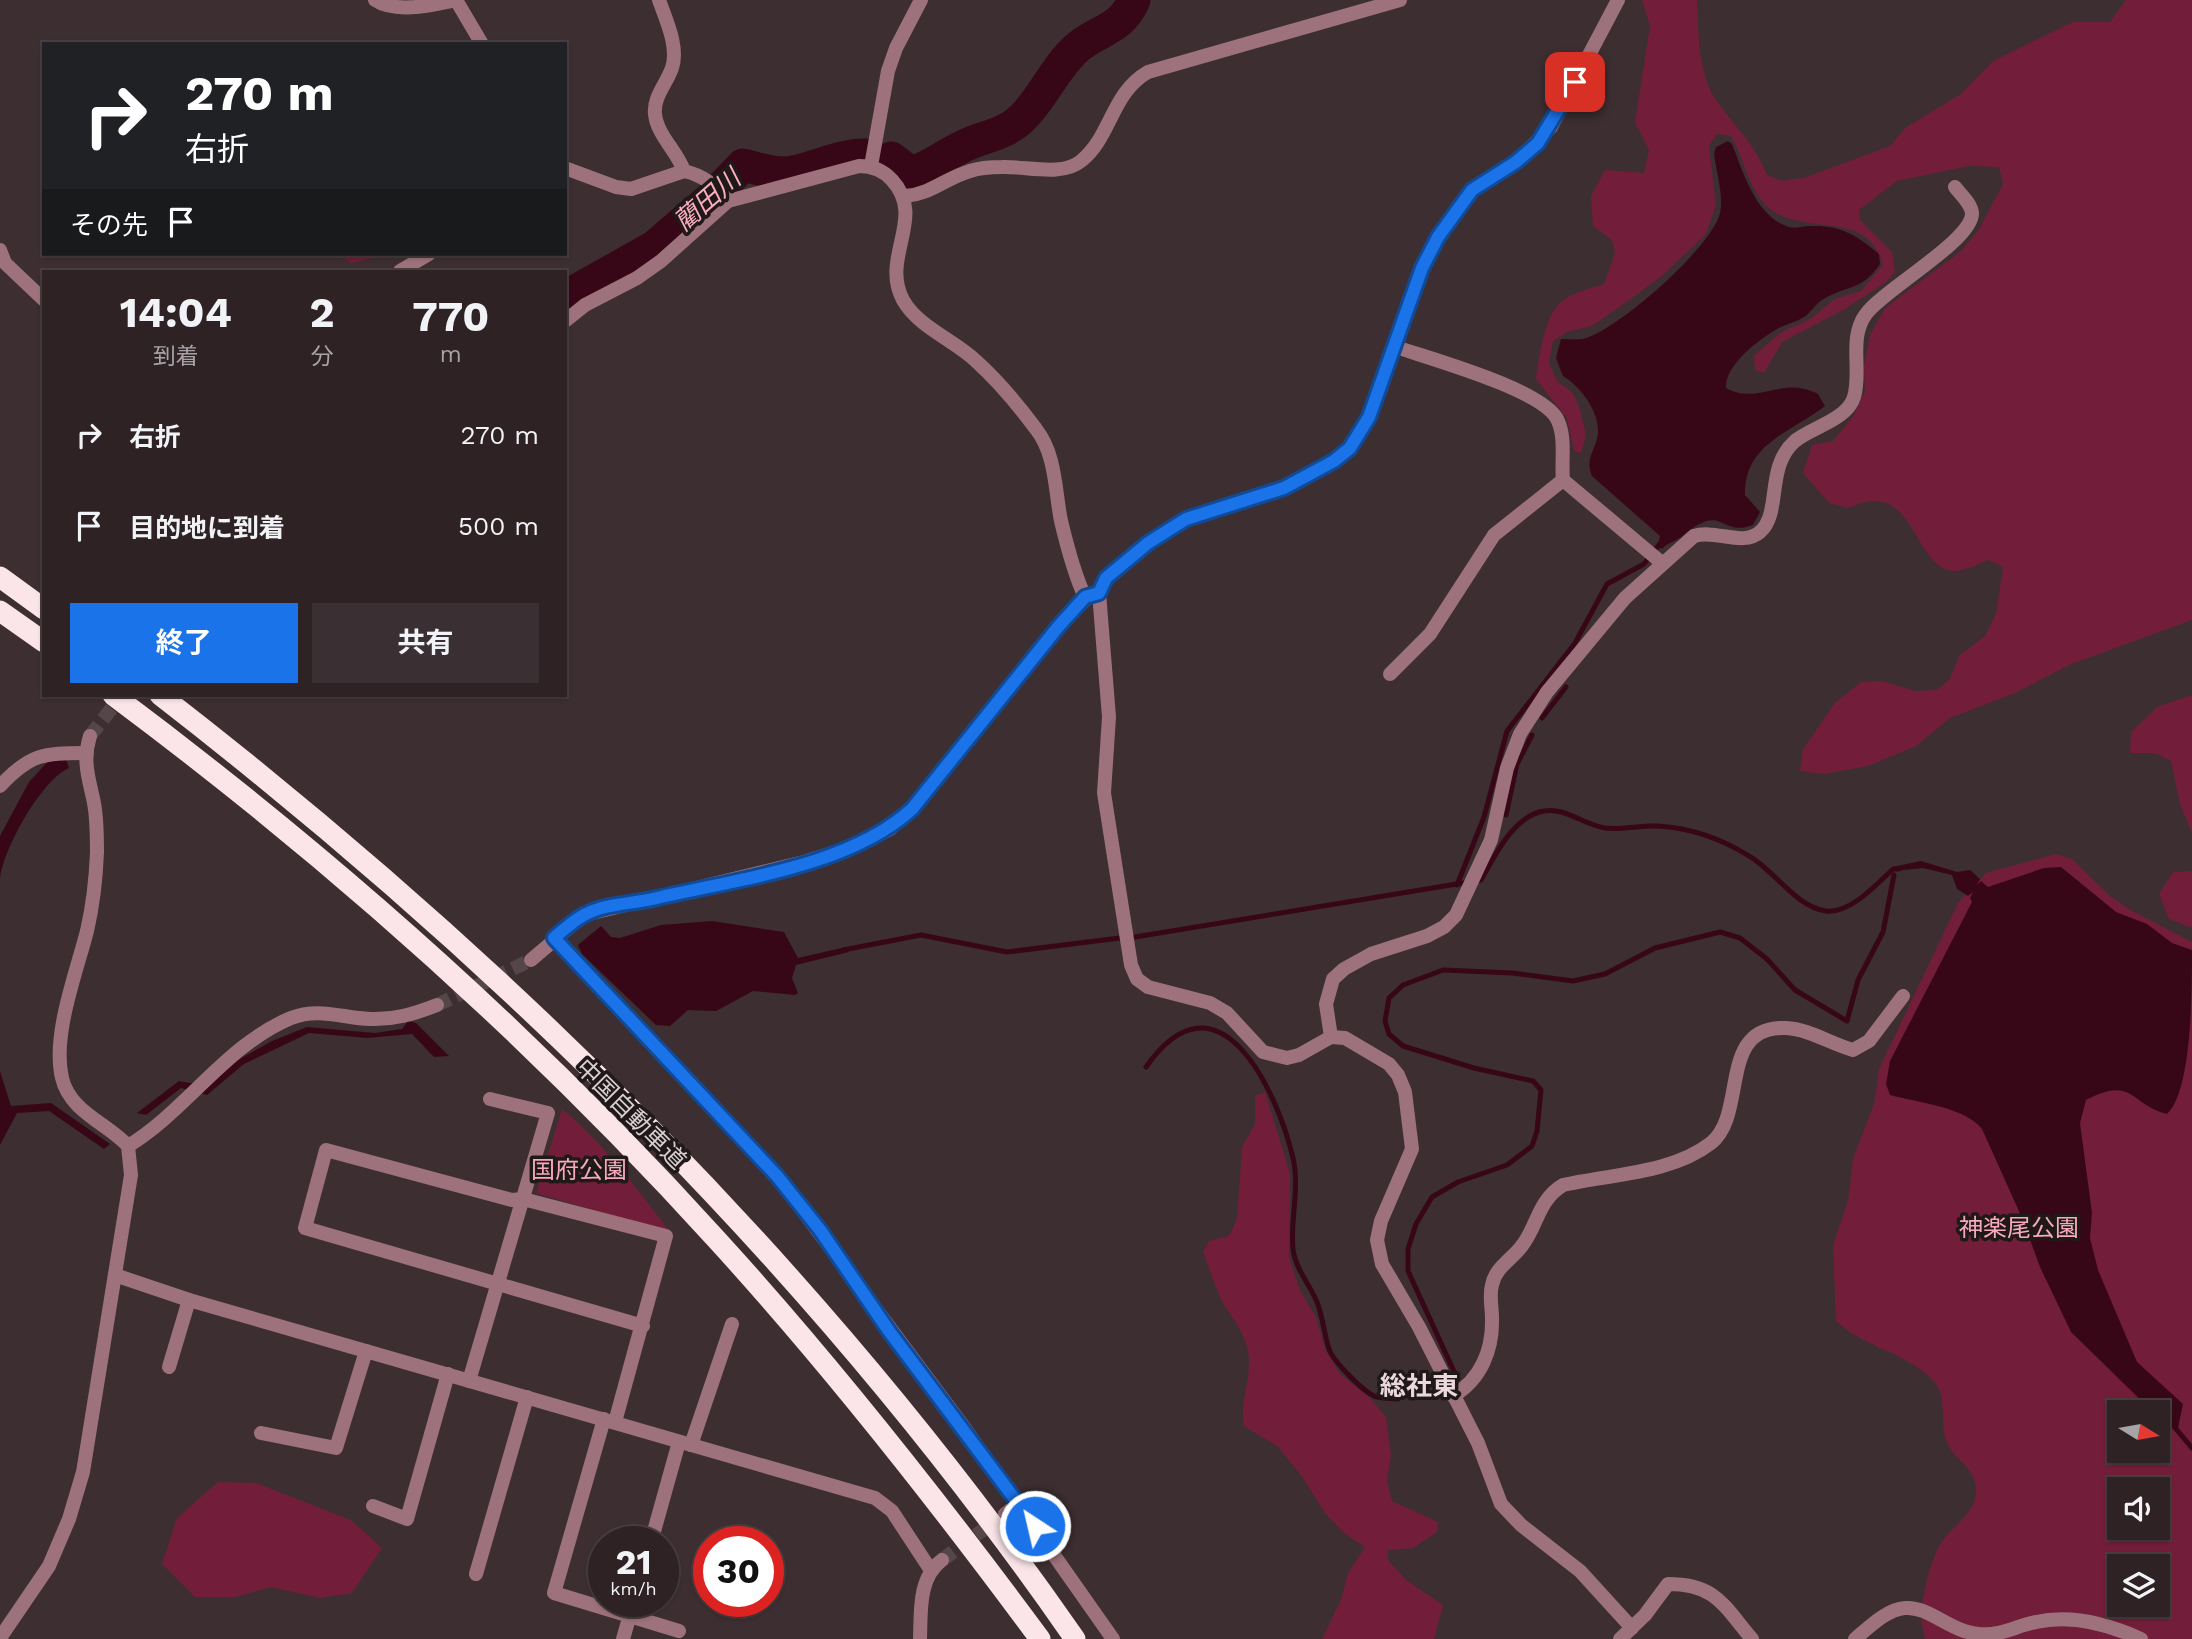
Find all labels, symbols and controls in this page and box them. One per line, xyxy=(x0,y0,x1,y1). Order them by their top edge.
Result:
pin xyxy=(1545,52,1605,112)
icon: arrive xyxy=(1556,63,1594,101)
text: 270 m xyxy=(185,64,334,122)
icon: right xyxy=(70,70,161,161)
text: 右折 xyxy=(185,130,249,168)
water label: 藺田川 xyxy=(668,161,749,237)
icon: arrive xyxy=(162,203,200,241)
text: その先 xyxy=(70,210,148,240)
text: 14:04 xyxy=(120,288,232,337)
text: 2 xyxy=(310,288,335,337)
text: 770 xyxy=(412,292,489,341)
text: m xyxy=(440,341,462,368)
text: 到着 xyxy=(153,343,199,370)
text: 分 xyxy=(311,343,334,370)
icon: right xyxy=(70,416,108,454)
text: 270 m xyxy=(460,420,539,450)
text: 右折 xyxy=(129,422,181,452)
icon: arrive xyxy=(70,507,108,545)
text: 500 m xyxy=(458,511,539,541)
text: 目的地に到着 xyxy=(129,513,285,543)
button: 終了 xyxy=(70,603,298,683)
button: 共有 xyxy=(312,603,539,683)
street label: 中国自動車道 xyxy=(570,1053,692,1175)
park label: 国府公園 xyxy=(531,1156,627,1184)
park label: 神楽尾公園 xyxy=(1959,1214,2079,1242)
district label: 総社東 xyxy=(1380,1371,1458,1401)
north arrow xyxy=(2107,1400,2170,1463)
map controls xyxy=(2107,1400,2170,1617)
button: sound xyxy=(2107,1477,2170,1540)
position arrow xyxy=(998,1489,1072,1563)
speed limit sign: 30 xyxy=(693,1526,784,1617)
text: 21 xyxy=(616,1541,651,1583)
button: layers xyxy=(2107,1554,2170,1617)
text: km/h xyxy=(610,1578,657,1599)

